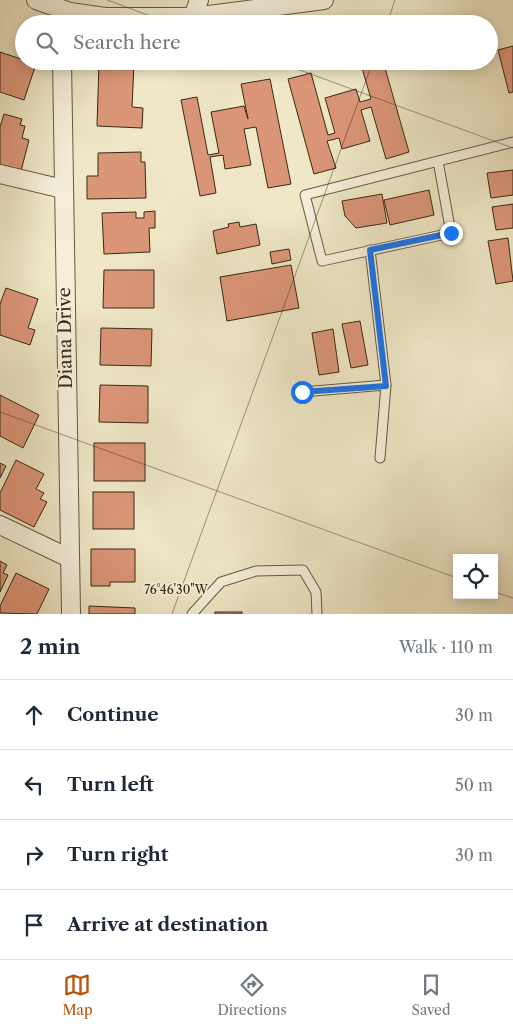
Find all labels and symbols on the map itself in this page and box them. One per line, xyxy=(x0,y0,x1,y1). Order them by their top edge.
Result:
route end xyxy=(440,222,463,245)
street label: Diana Drive xyxy=(53,287,77,389)
route start xyxy=(291,381,314,404)
text: 76°46'30"W xyxy=(144,582,209,597)

